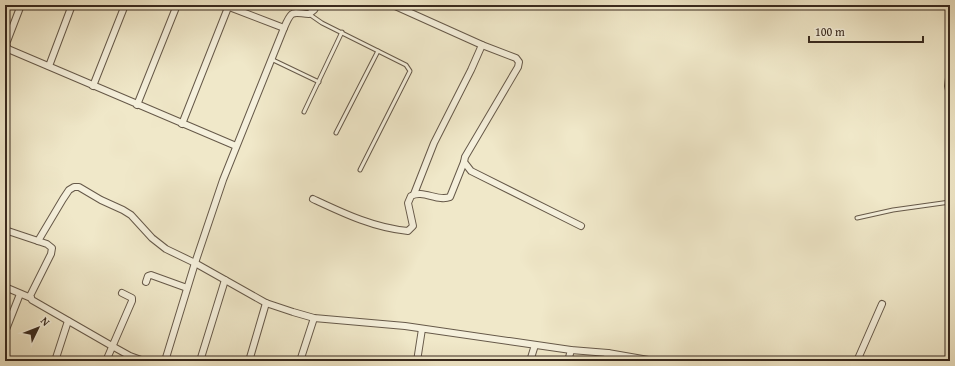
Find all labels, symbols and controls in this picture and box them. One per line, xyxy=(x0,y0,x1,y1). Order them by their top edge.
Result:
scale bar xyxy=(809,18,923,44)
text: 100 m xyxy=(815,23,845,40)
north arrow xyxy=(18,308,58,348)
text: N xyxy=(37,313,54,330)

